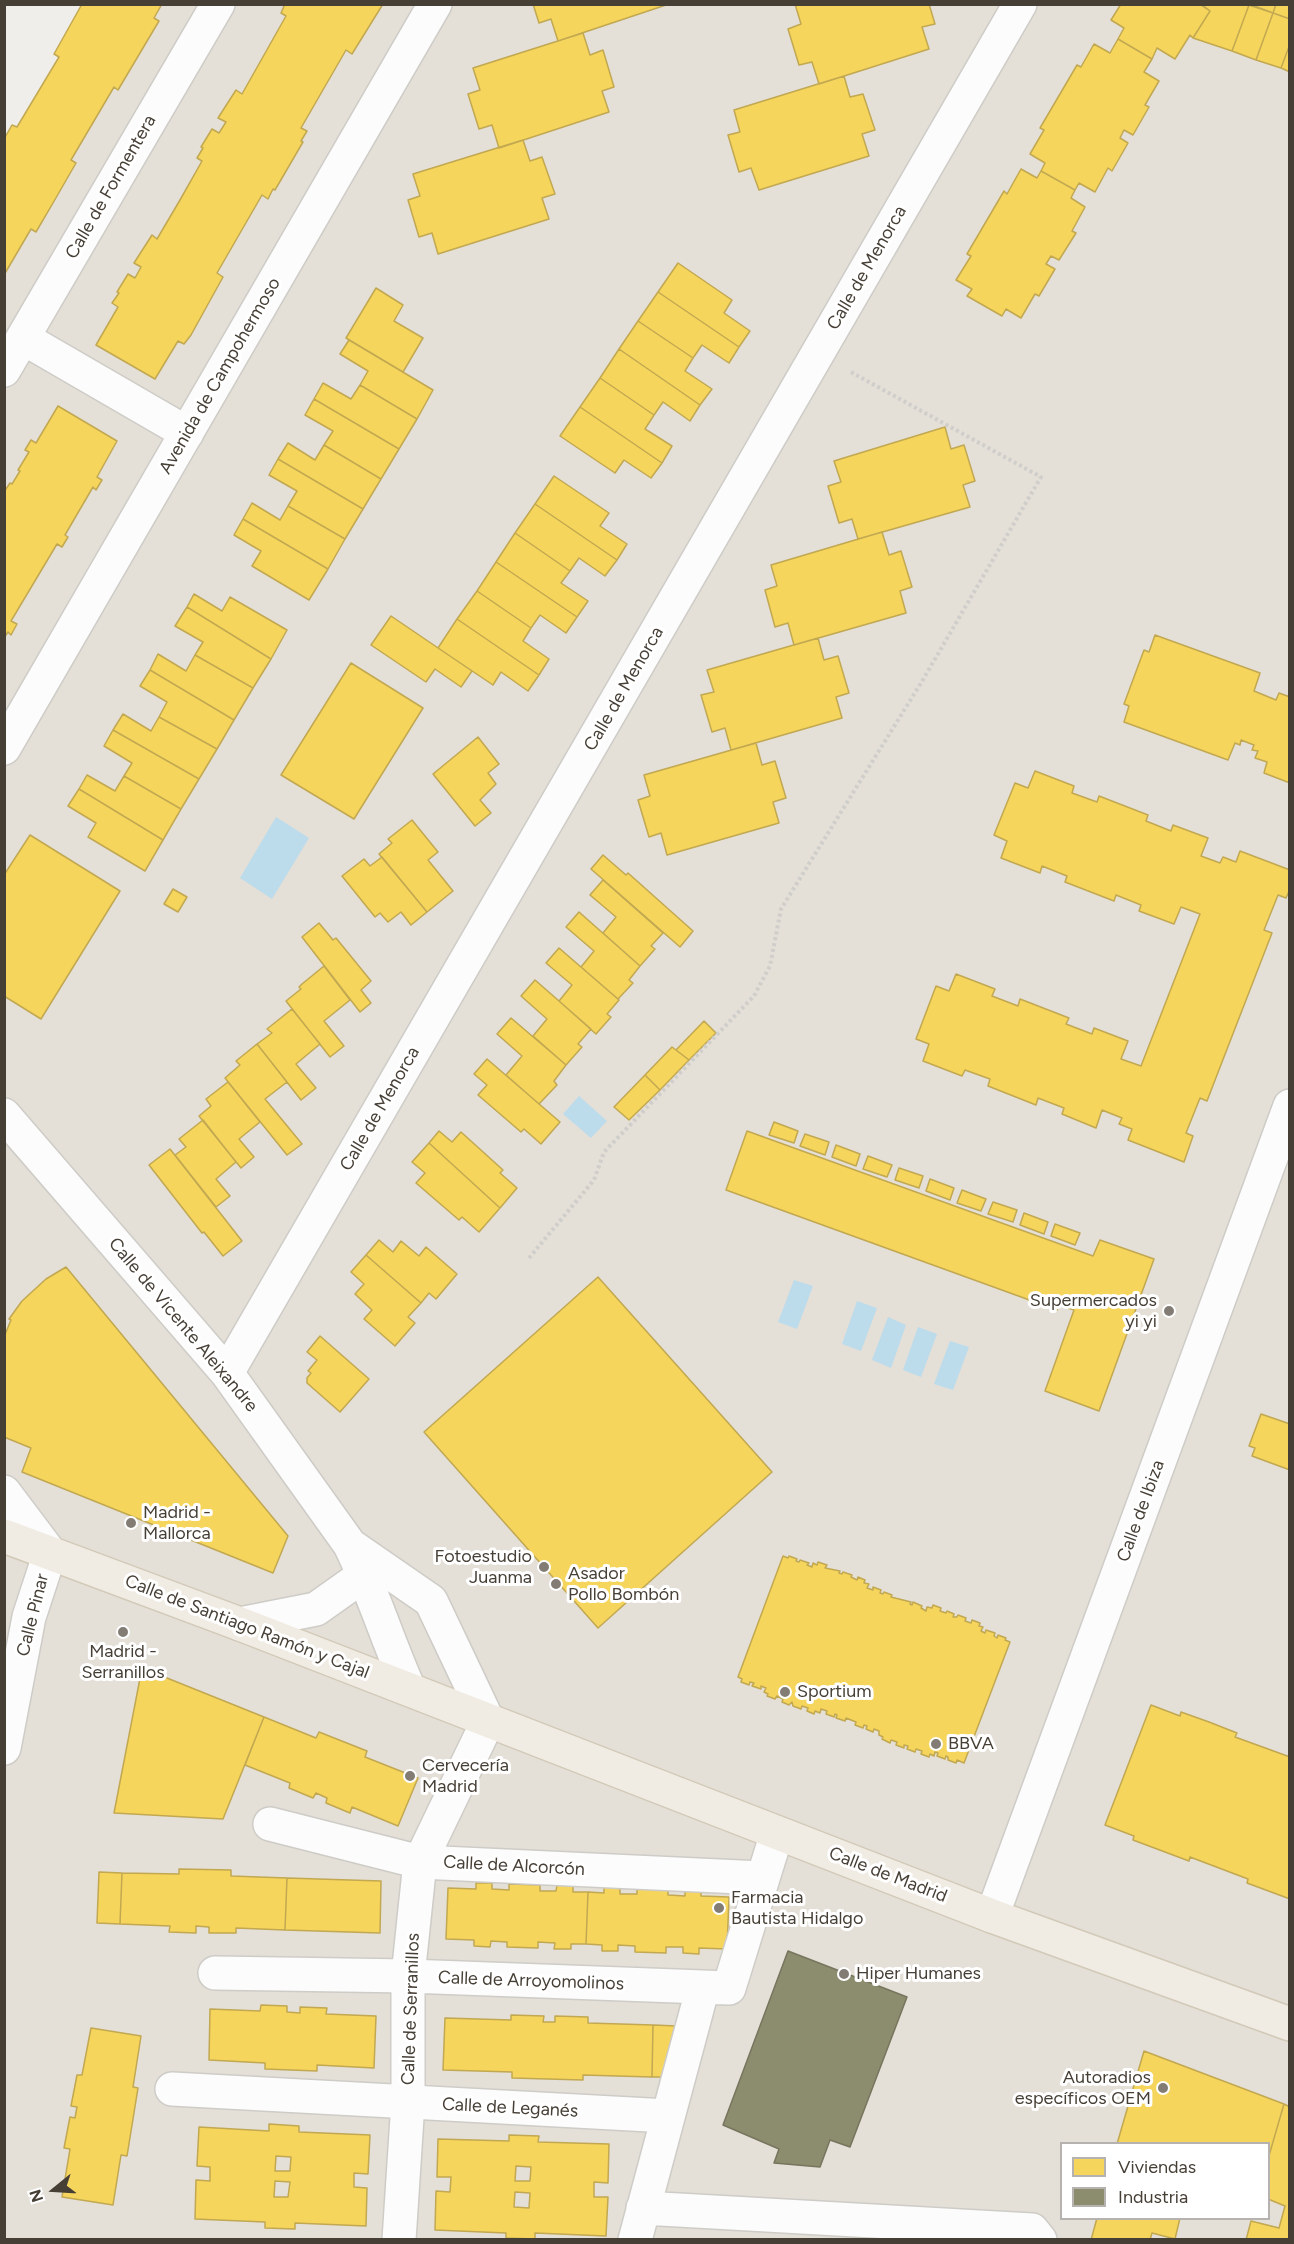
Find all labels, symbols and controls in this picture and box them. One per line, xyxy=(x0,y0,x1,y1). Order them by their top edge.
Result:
street label: Calle de Formentera xyxy=(61,111,161,263)
street label: Calle de Menorca xyxy=(823,202,911,334)
street label: Avenida de Campohermoso xyxy=(155,274,285,478)
street label: Calle de Menorca xyxy=(580,623,668,755)
street label: Calle de Menorca xyxy=(336,1043,424,1175)
street label: Calle de Vicente Aleixandre xyxy=(104,1234,262,1416)
place label: Supermercados yi yi xyxy=(1030,1290,1157,1332)
marker: Supermercados yi yi xyxy=(1162,1304,1176,1318)
street label: Calle de Ibiza xyxy=(1113,1457,1169,1565)
place label: Madrid - Mallorca xyxy=(143,1502,211,1544)
marker: Madrid - Mallorca xyxy=(124,1516,138,1530)
place label: Fotoestudio Juanma xyxy=(434,1546,532,1588)
marker: Fotoestudio Juanma xyxy=(537,1560,551,1574)
place label: Asador Pollo Bombón xyxy=(568,1563,679,1606)
street label: Calle de Santiago Ramón y Cajal xyxy=(122,1570,372,1684)
street label: Calle Pinar xyxy=(12,1572,54,1658)
marker: Asador Pollo Bombón xyxy=(549,1577,563,1591)
marker: Madrid - Serranillos xyxy=(116,1625,130,1639)
place label: Madrid - Serranillos xyxy=(81,1641,165,1684)
place label: Sportium xyxy=(797,1681,872,1703)
marker: Sportium xyxy=(778,1685,792,1699)
place label: BBVA xyxy=(948,1733,994,1755)
marker: BBVA xyxy=(929,1737,943,1751)
place label: Cervecería Madrid xyxy=(422,1755,509,1798)
marker: Cervecería Madrid xyxy=(403,1769,417,1783)
street label: Calle de Madrid xyxy=(826,1843,950,1907)
street label: Calle de Alcorcón xyxy=(443,1852,585,1880)
place label: Farmacia Bautista Hidalgo xyxy=(731,1887,863,1930)
marker: Farmacia Bautista Hidalgo xyxy=(712,1901,726,1915)
street label: Calle de Serranillos xyxy=(398,1932,424,2086)
place label: Hiper Humanes xyxy=(856,1963,981,1985)
street label: Calle de Arroyomolinos xyxy=(438,1967,624,1995)
marker: Hiper Humanes xyxy=(837,1967,851,1981)
place label: Autoradios específicos OEM xyxy=(1015,2067,1151,2110)
marker: Autoradios específicos OEM xyxy=(1156,2081,1170,2095)
street label: Calle de Leganés xyxy=(441,2094,579,2122)
legend xyxy=(1060,2142,1270,2220)
text: Viviendas xyxy=(1118,2156,1196,2178)
north arrow xyxy=(24,2160,84,2220)
text: Industria xyxy=(1118,2186,1188,2208)
text: N xyxy=(25,2187,47,2205)

